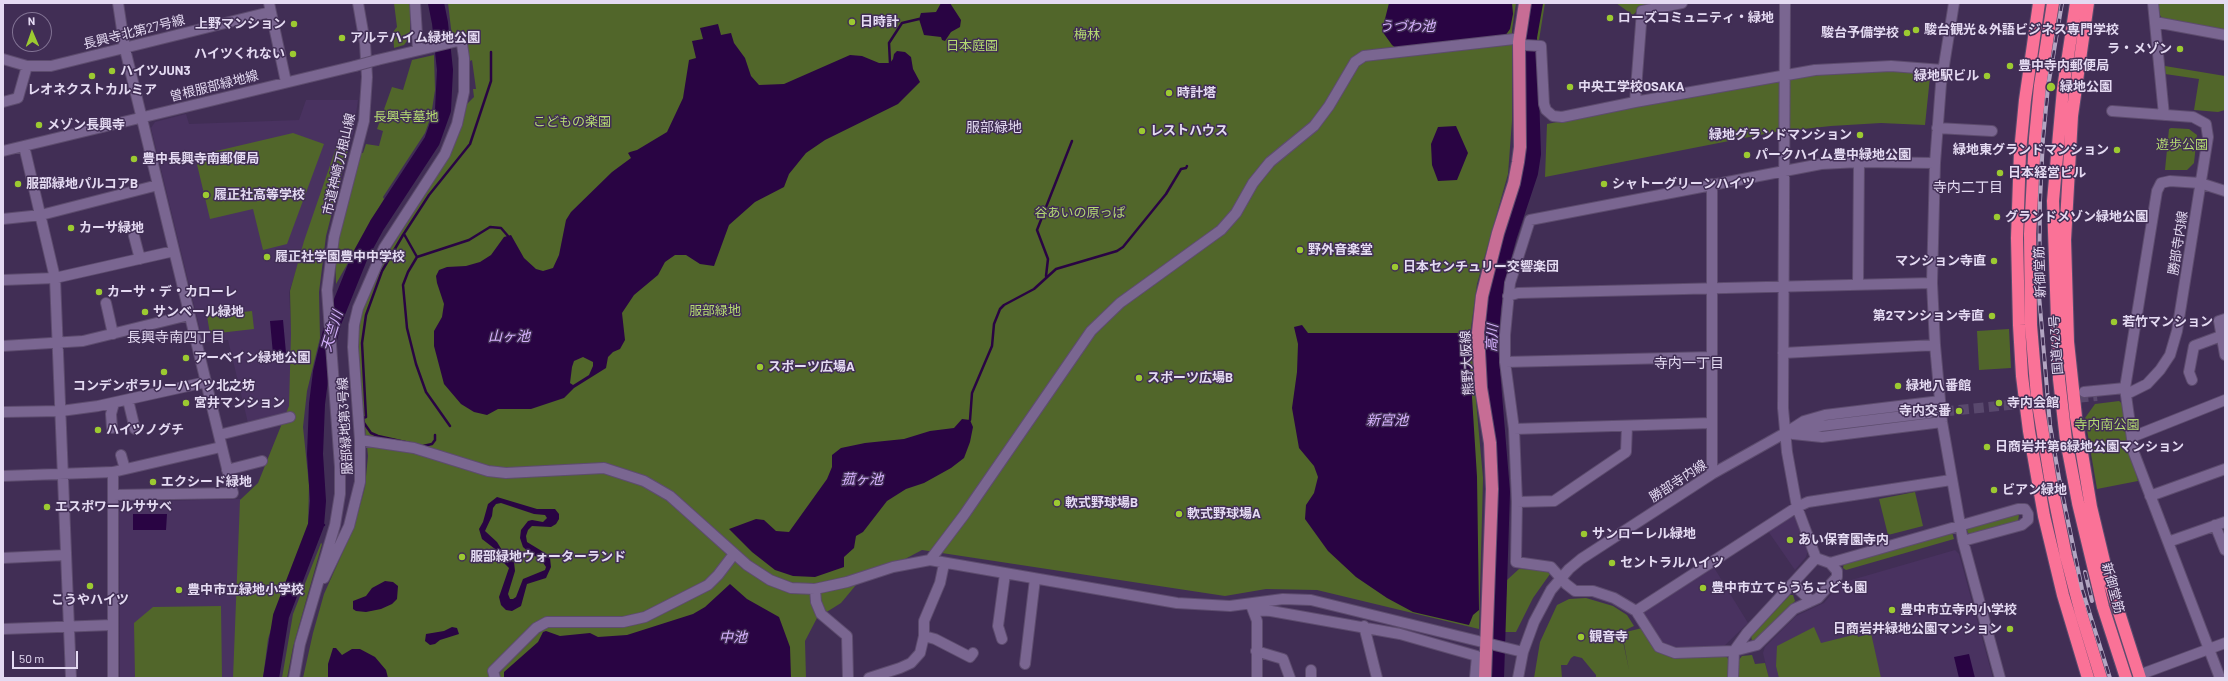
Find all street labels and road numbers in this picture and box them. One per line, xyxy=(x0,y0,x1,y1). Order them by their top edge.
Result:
street label: 長興寺北第27号線 xyxy=(82,12,186,52)
street label: 曽根服部緑地線 xyxy=(168,67,260,105)
street label: 市道神崎刀根山線 xyxy=(320,112,358,216)
street label: 勝部寺内線 xyxy=(2165,210,2191,276)
street label: 新御堂筋 xyxy=(2031,246,2049,298)
street label: 国道423号 xyxy=(2046,315,2066,375)
street label: 熊野大阪線 xyxy=(1458,330,1476,396)
street label: 服部緑地第3号線 xyxy=(335,377,355,475)
street label: 勝部寺内線 xyxy=(1646,457,1710,505)
street label: 新御堂筋 xyxy=(2099,561,2127,615)

